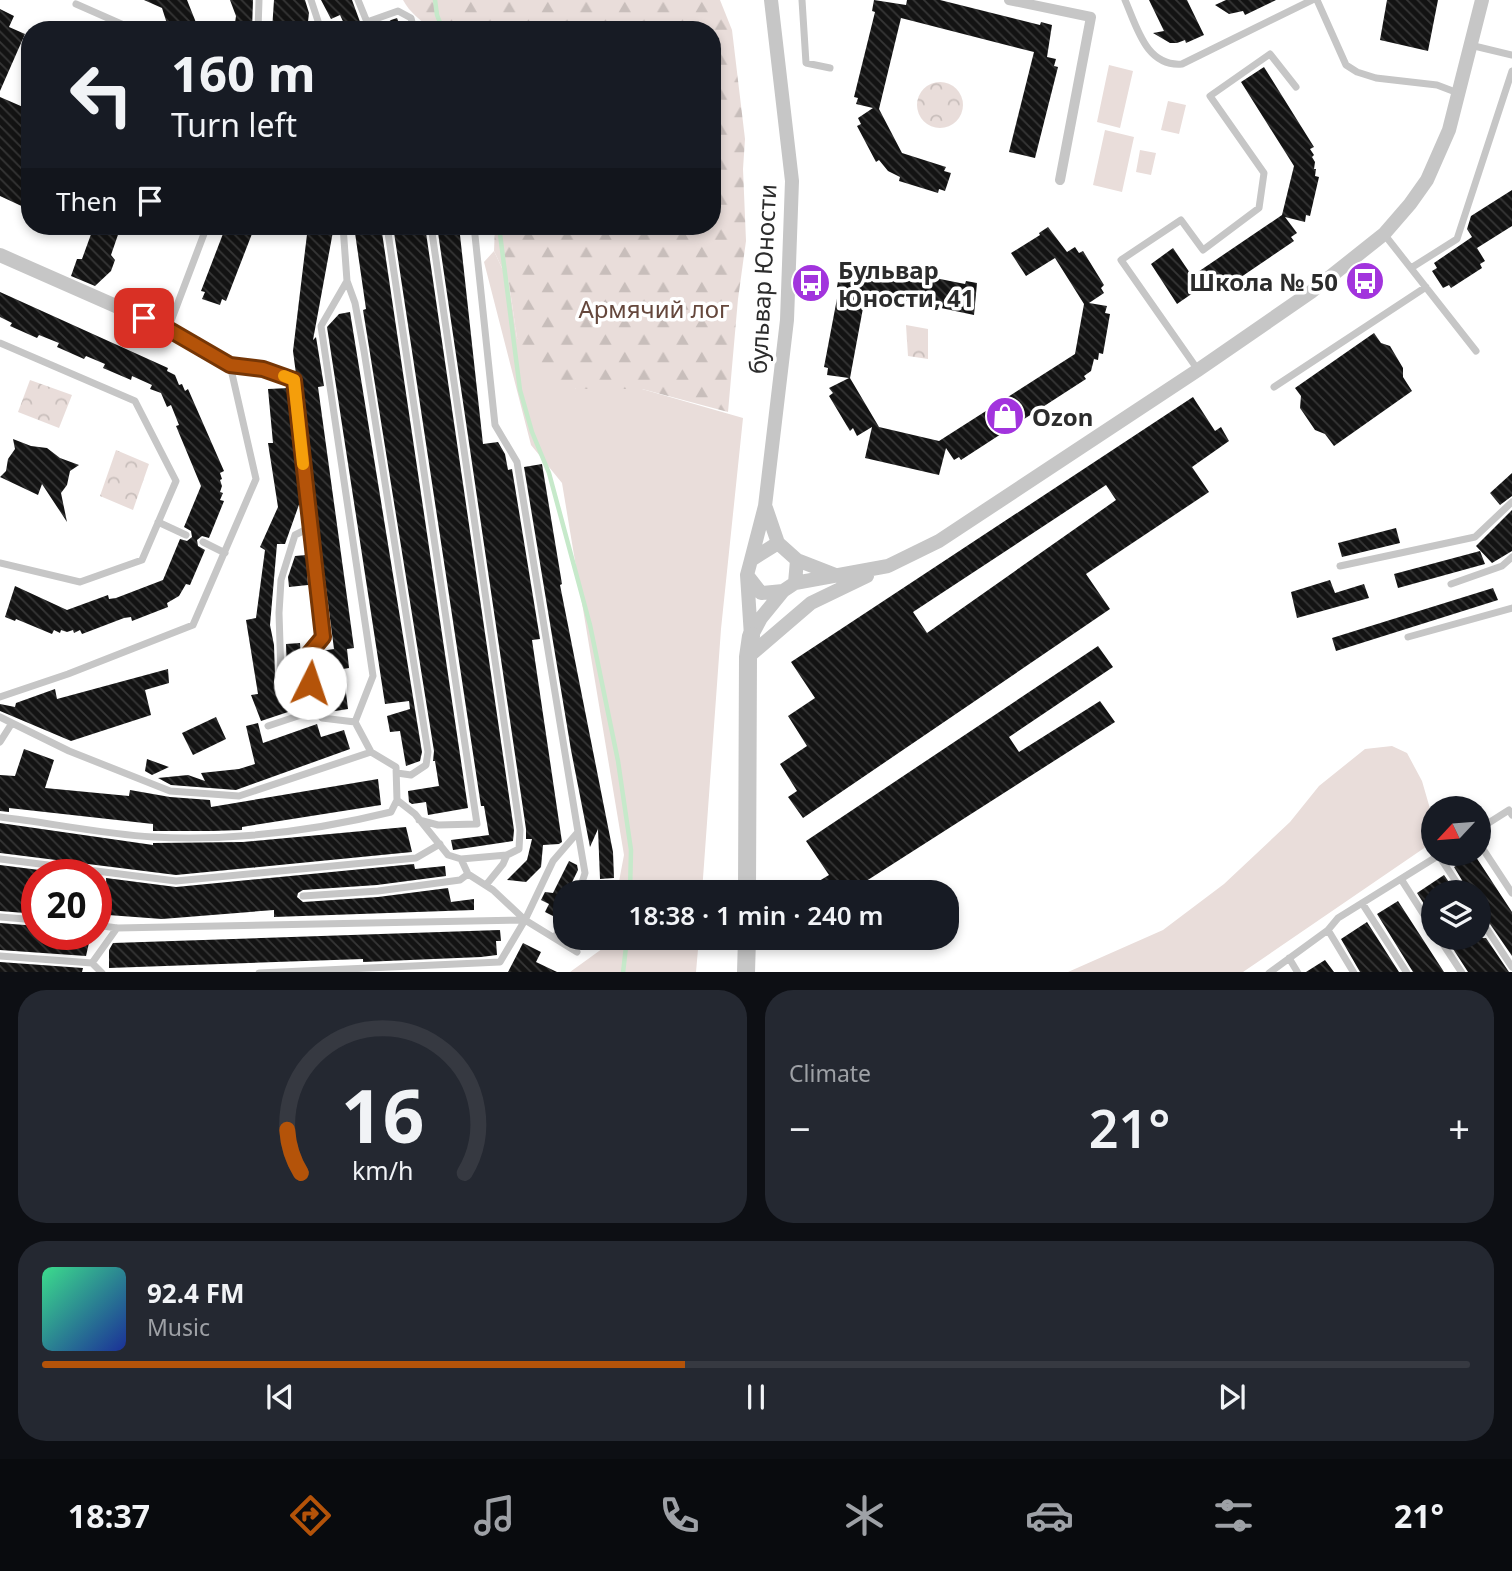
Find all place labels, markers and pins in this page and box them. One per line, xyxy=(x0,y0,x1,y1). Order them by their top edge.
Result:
place label: Бульвар Юности, 41 xyxy=(838,253,974,314)
bus stop icon: Школа № 50 xyxy=(1344,260,1386,302)
bus stop icon: Бульвар Юности, 41 xyxy=(790,262,832,304)
place label: Школа № 50 xyxy=(1189,265,1338,298)
pin xyxy=(114,288,174,348)
shop icon: Ozon xyxy=(984,395,1026,437)
place label: Ozon xyxy=(1032,400,1093,433)

